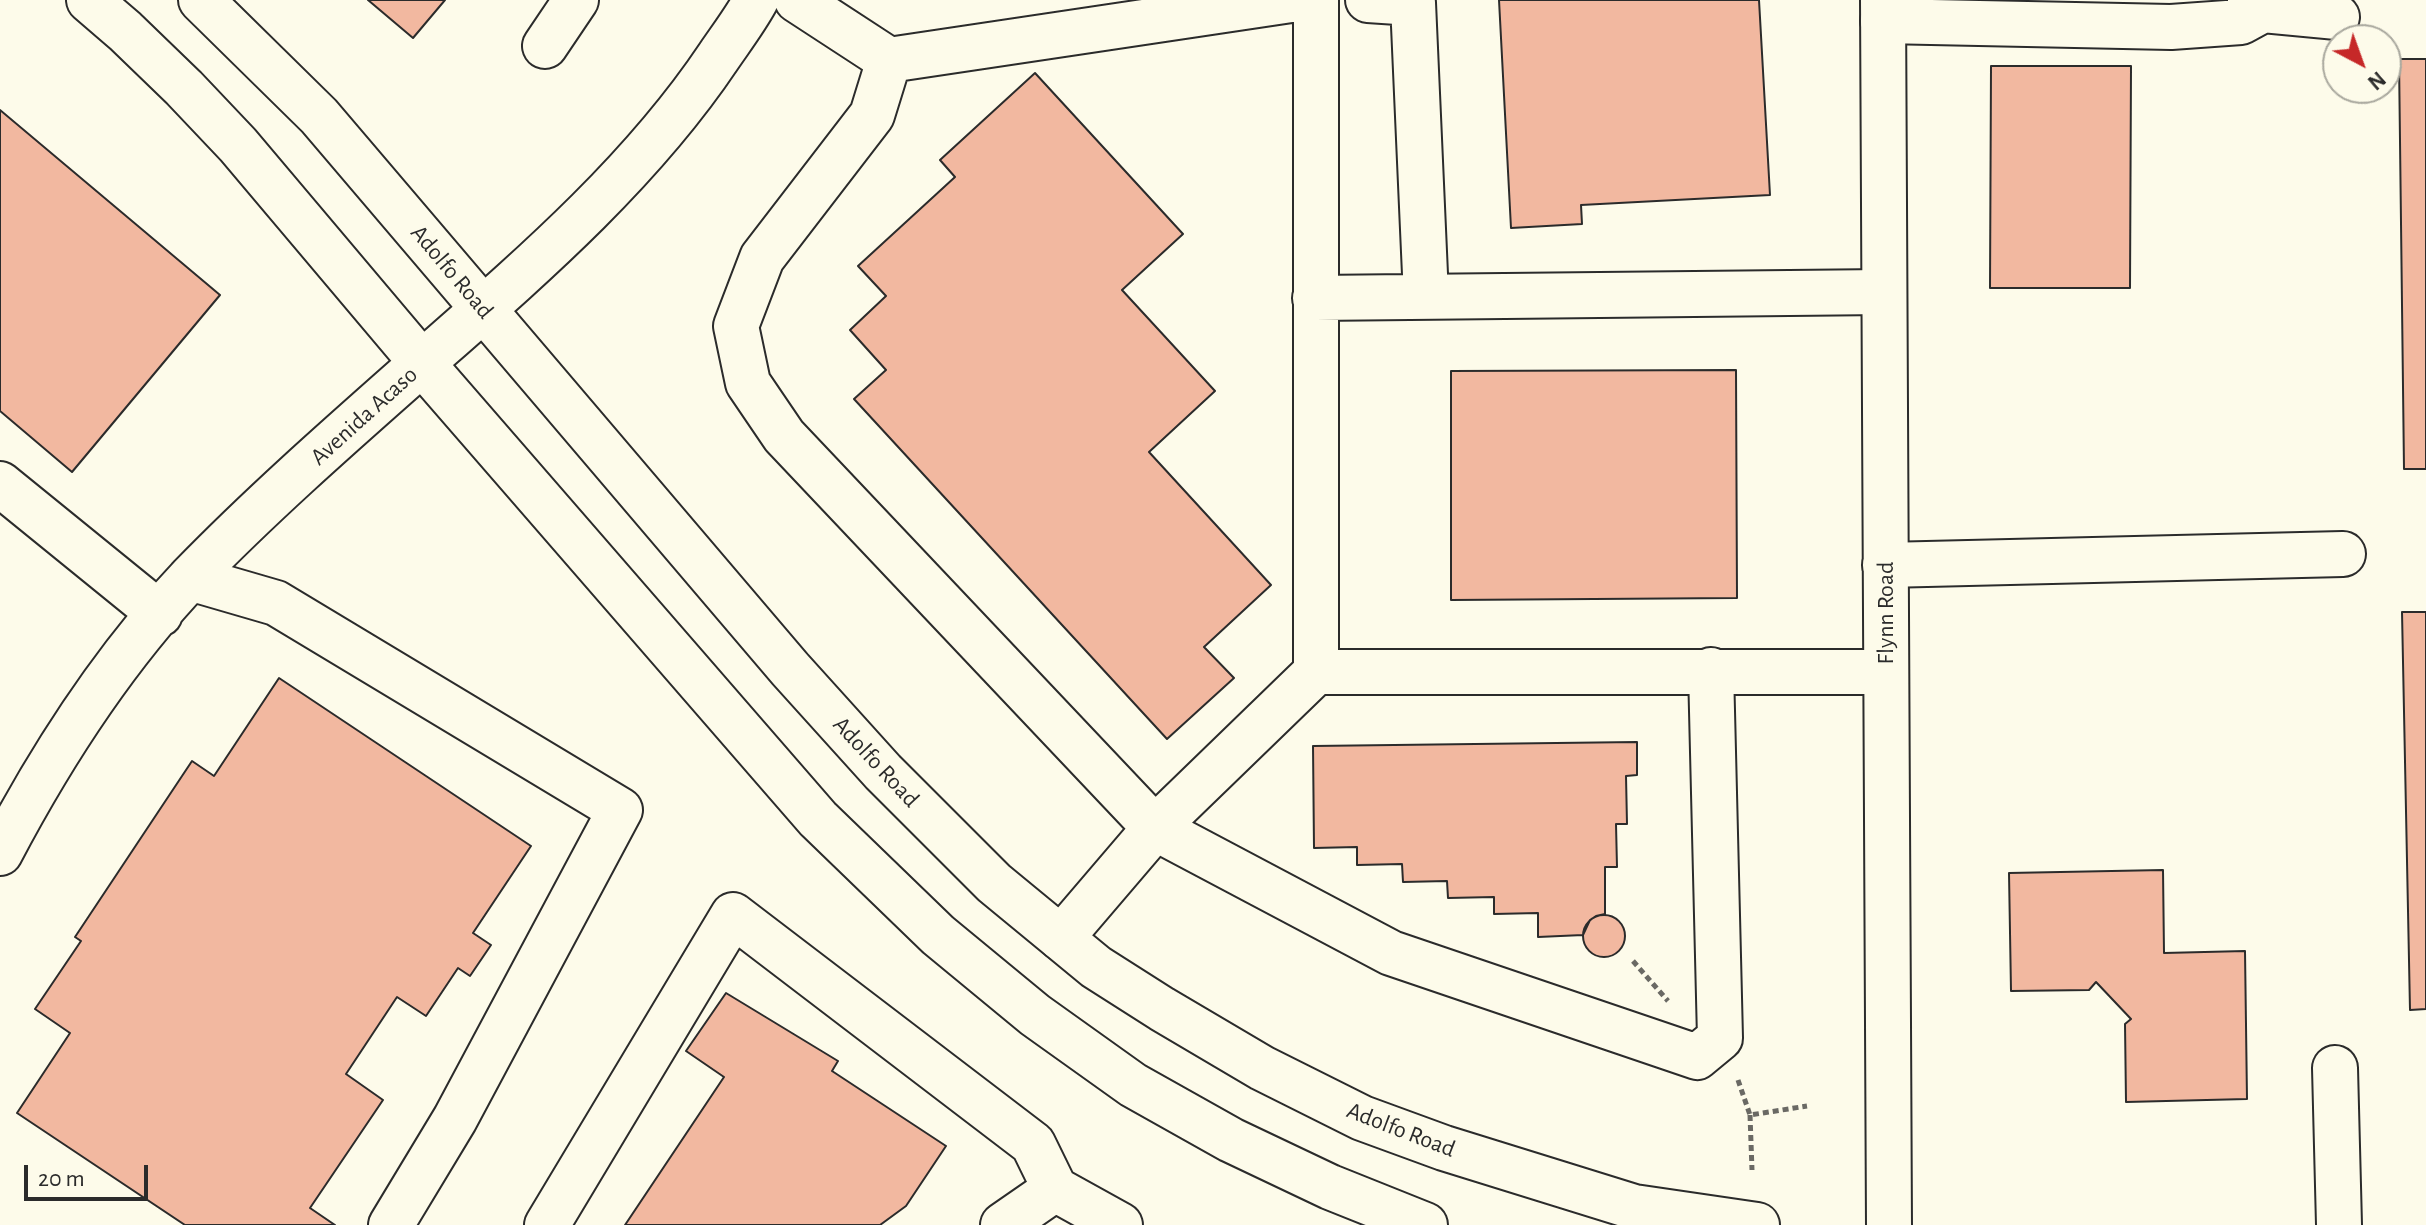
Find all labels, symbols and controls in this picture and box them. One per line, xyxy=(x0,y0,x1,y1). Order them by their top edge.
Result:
north arrow xyxy=(2322,24,2402,104)
text: N xyxy=(2363,67,2389,94)
street label: Adolfo Road xyxy=(404,219,500,325)
street label: Avenida Acaso xyxy=(305,360,423,472)
street label: Flynn Road xyxy=(1872,562,1900,664)
street label: Adolfo Road xyxy=(827,711,925,813)
street label: Adolfo Road xyxy=(1343,1096,1459,1164)
scale bar xyxy=(28,1149,152,1199)
text: 20 m xyxy=(38,1167,85,1191)

